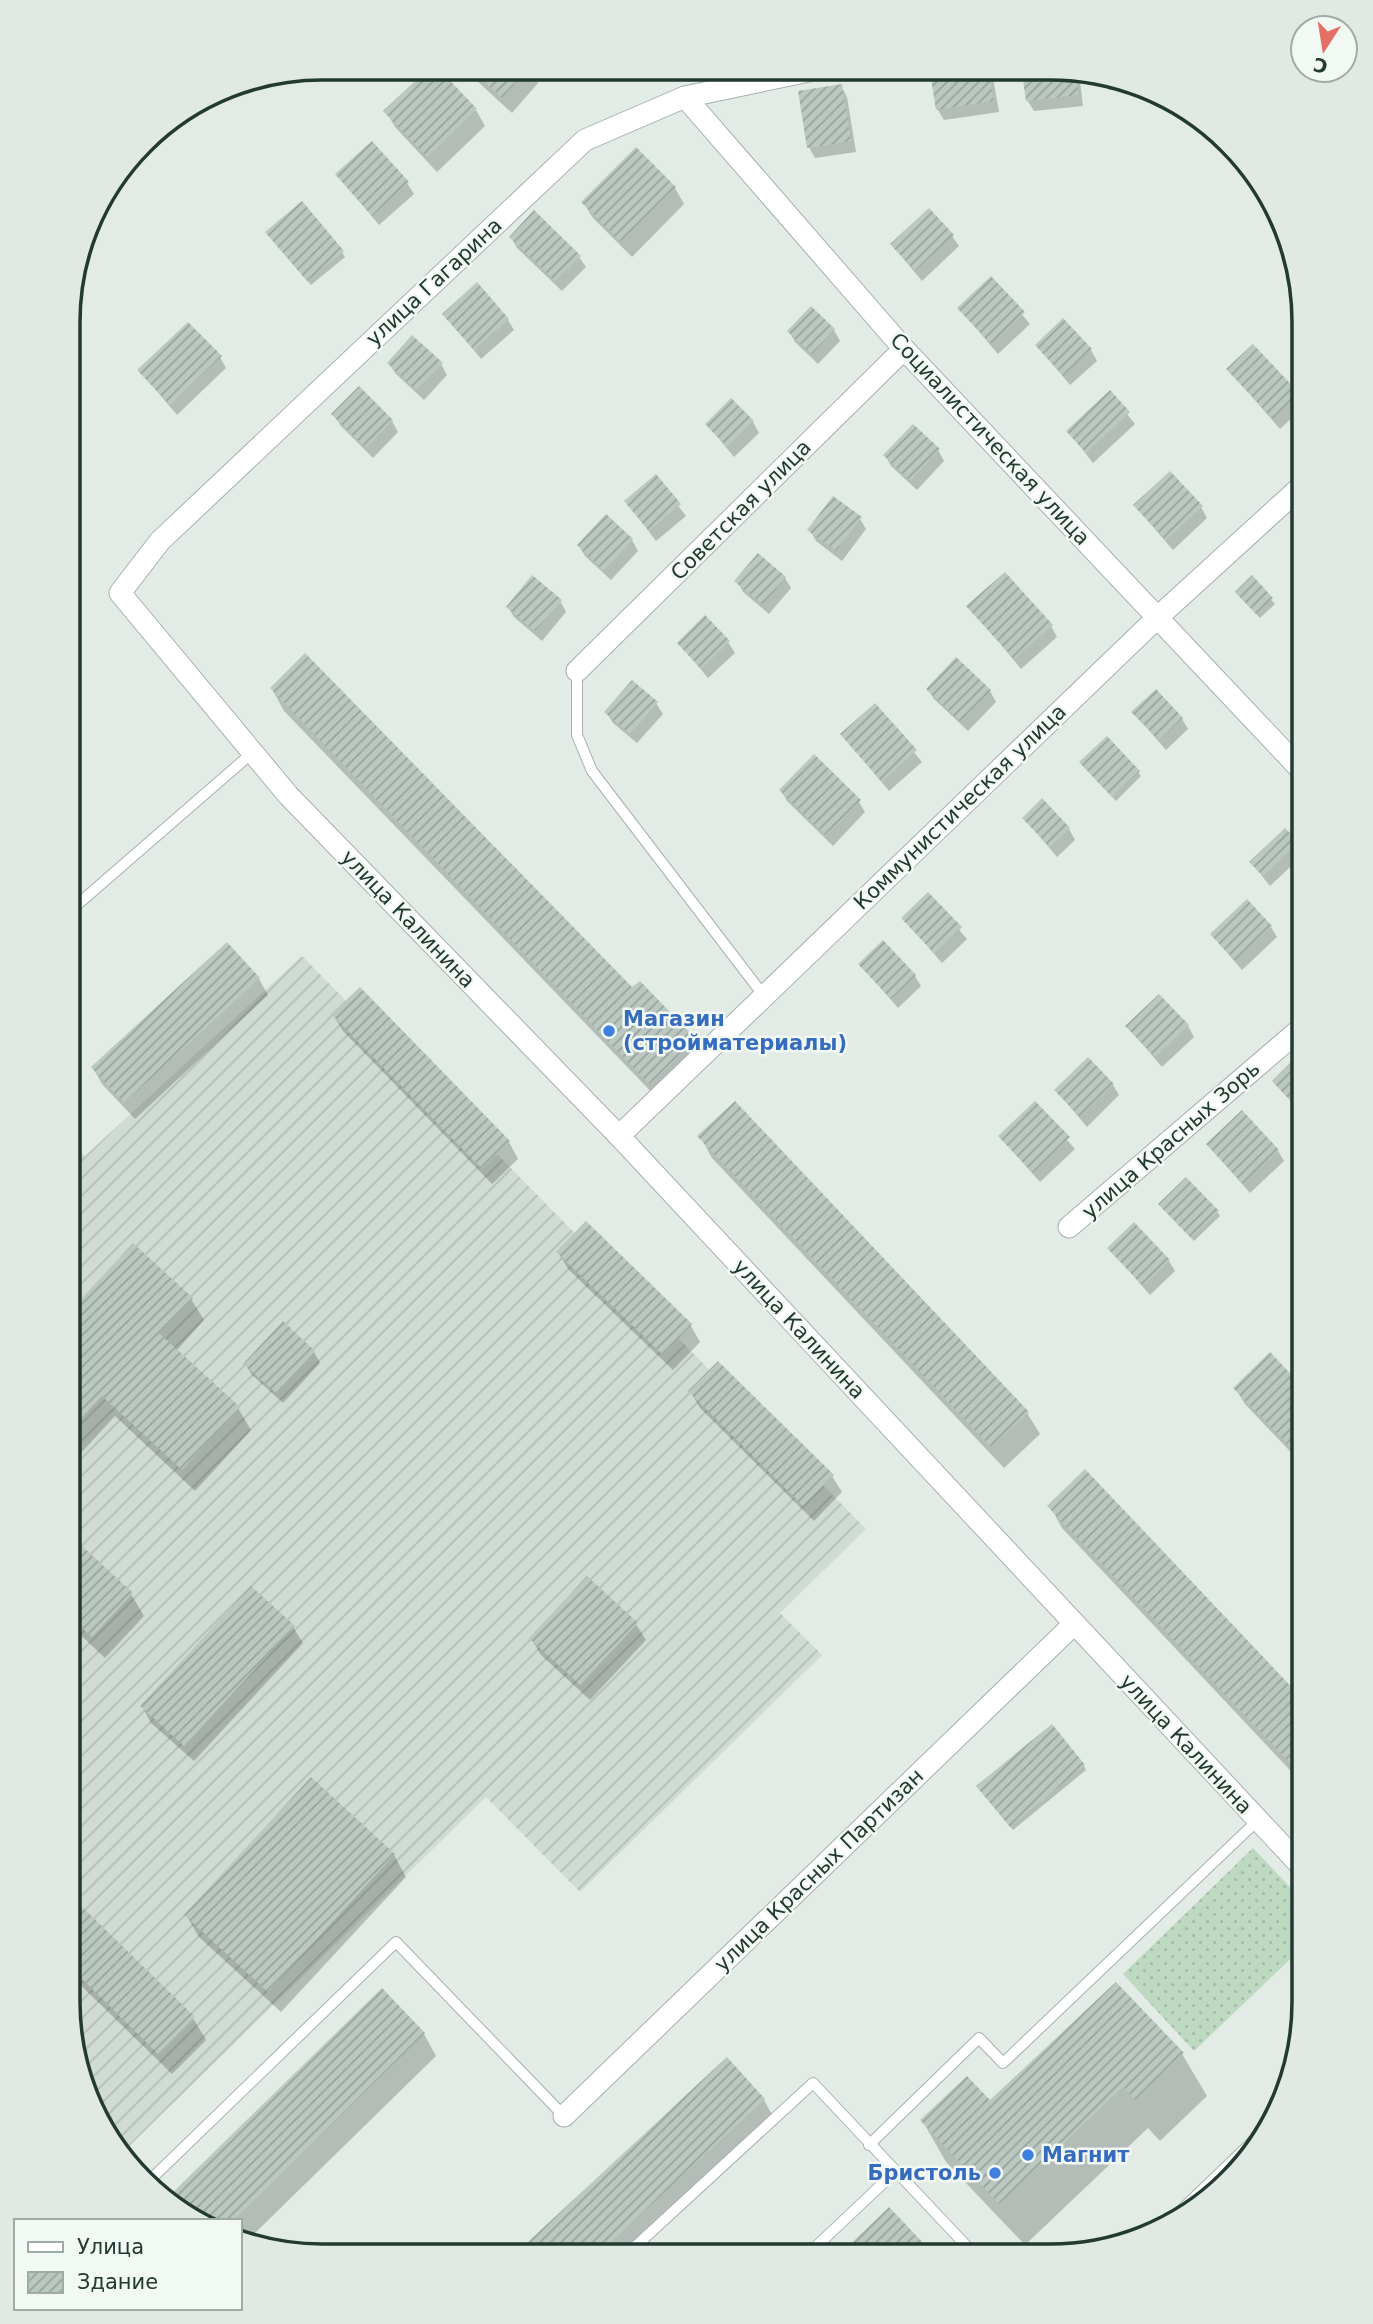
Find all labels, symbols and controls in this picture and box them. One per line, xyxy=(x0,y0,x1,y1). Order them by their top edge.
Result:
north arrow xyxy=(1289,14,1359,84)
text: С xyxy=(1311,53,1330,78)
street label: улица Гагарина xyxy=(361,213,507,351)
street label: Социалистическая улица xyxy=(885,328,1095,550)
street label: Советская улица xyxy=(666,435,816,585)
street label: Коммунистическая улица xyxy=(849,699,1071,915)
street label: улица Калинина xyxy=(336,845,480,993)
place label: Магазин (стройматериалы) xyxy=(623,1007,847,1055)
marker: Магазин (стройматериалы) xyxy=(601,1023,617,1039)
street label: улица Красных Зорь xyxy=(1077,1056,1265,1224)
street label: улица Калинина xyxy=(728,1254,870,1404)
street label: улица Калинина xyxy=(1115,1669,1257,1819)
street label: улица Красных Партизан xyxy=(710,1764,928,1976)
place label: Магнит xyxy=(1042,2143,1130,2167)
marker: Магнит xyxy=(1020,2147,1036,2163)
place label: Бристоль xyxy=(868,2161,981,2185)
marker: Бристоль xyxy=(987,2165,1003,2181)
legend xyxy=(14,2219,242,2310)
text: Улица xyxy=(77,2235,144,2259)
text: Здание xyxy=(77,2270,158,2294)

